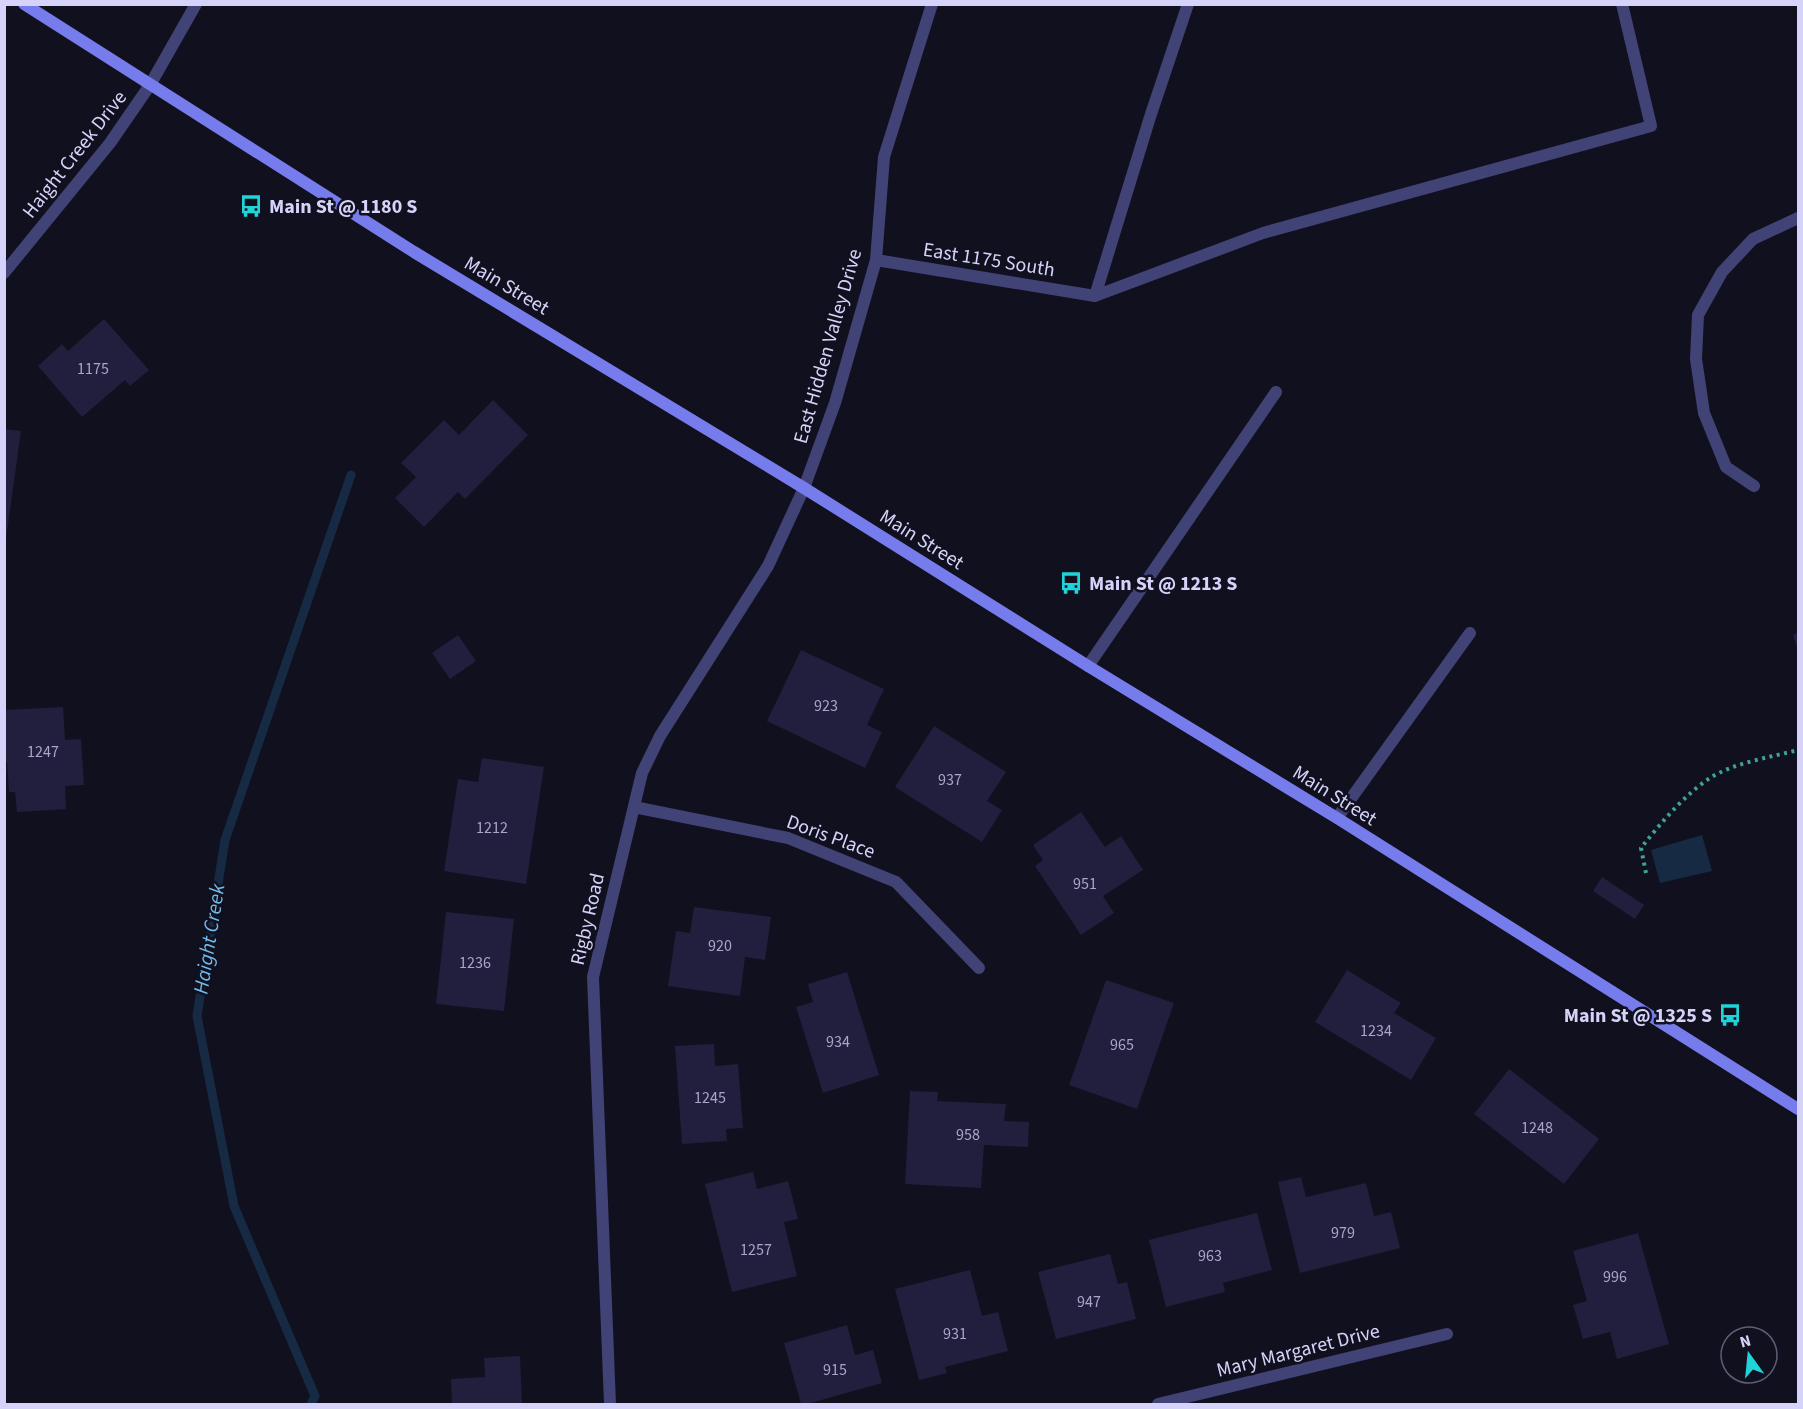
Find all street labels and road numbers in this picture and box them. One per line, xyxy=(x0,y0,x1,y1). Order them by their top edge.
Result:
street label: Haight Creek Drive xyxy=(16,85,134,224)
street label: East 1175 South xyxy=(921,236,1057,284)
street label: East Hidden Valley Drive xyxy=(787,246,869,447)
street label: Main Street xyxy=(459,249,554,322)
street label: Main Street xyxy=(874,503,969,577)
street label: Main Street xyxy=(1287,759,1382,833)
street label: Doris Place xyxy=(782,808,879,866)
street label: Rigby Road xyxy=(564,870,612,968)
street label: Mary Margaret Drive xyxy=(1214,1317,1383,1385)

